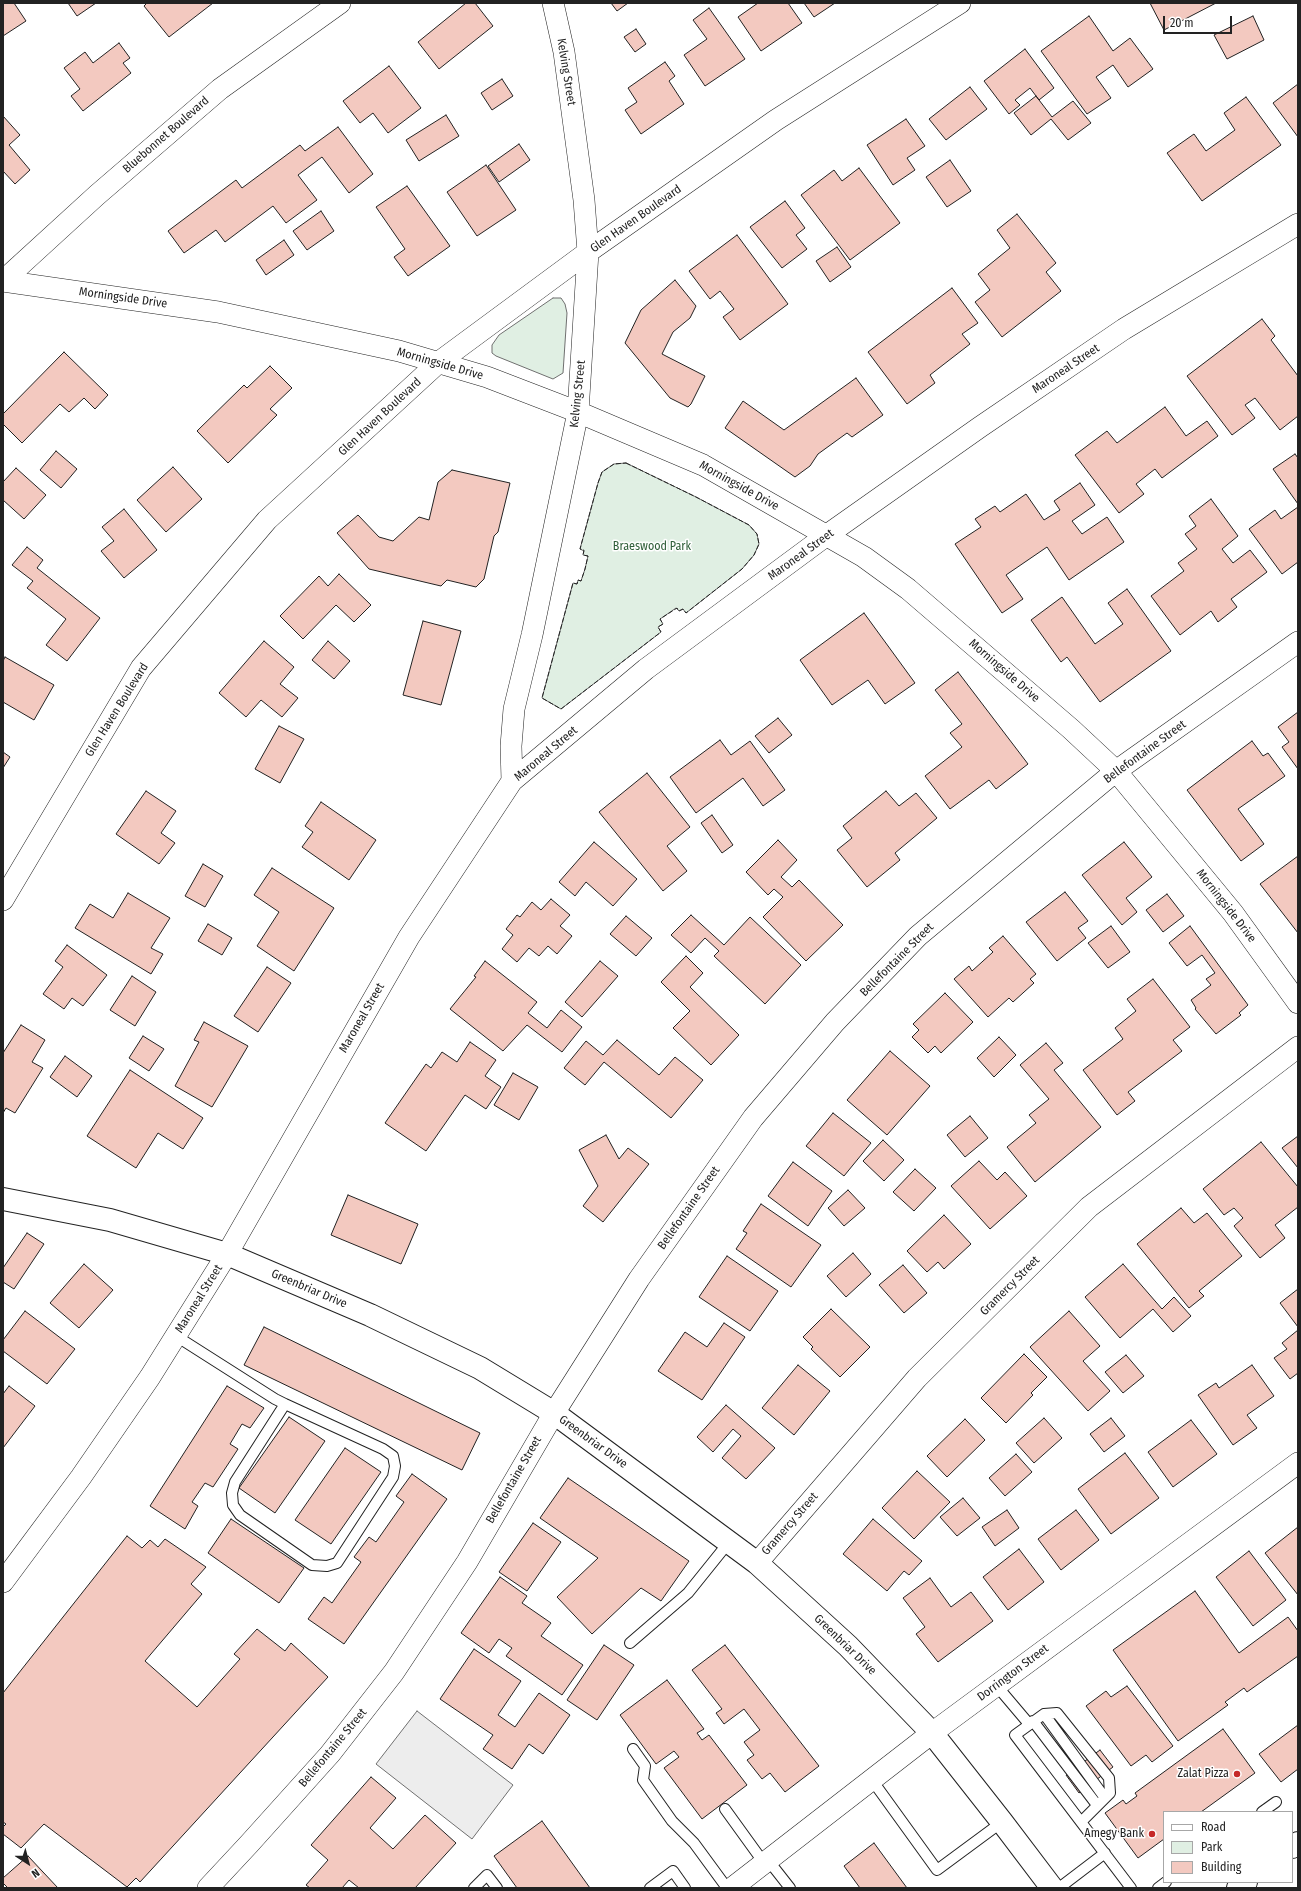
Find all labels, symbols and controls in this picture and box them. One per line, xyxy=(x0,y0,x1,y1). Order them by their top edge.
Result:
scale bar xyxy=(1165,8,1234,34)
text: 20 m xyxy=(1170,16,1194,30)
street label: Kelving Street xyxy=(554,37,578,107)
street label: Bluebonnet Boulevard xyxy=(120,94,212,176)
street label: Glen Haven Boulevard xyxy=(588,182,684,256)
street label: Morningside Drive xyxy=(78,285,168,311)
street label: Maroneal Street xyxy=(1030,341,1102,397)
street label: Morningside Drive xyxy=(395,345,485,383)
street label: Kelving Street xyxy=(567,360,589,428)
street label: Glen Haven Boulevard xyxy=(336,375,424,459)
street label: Morningside Drive xyxy=(697,458,781,514)
street label: Maroneal Street xyxy=(765,526,837,584)
park label: Braeswood Park xyxy=(613,540,691,554)
street label: Morningside Drive xyxy=(966,636,1042,706)
street label: Glen Haven Boulevard xyxy=(82,660,152,760)
street label: Bellefontaine Street xyxy=(1101,717,1189,787)
street label: Maroneal Street xyxy=(512,723,580,785)
street label: Morningside Drive xyxy=(1193,867,1259,945)
street label: Bellefontaine Street xyxy=(857,920,937,1000)
street label: Maroneal Street xyxy=(336,981,388,1055)
street label: Bellefontaine Street xyxy=(655,1164,723,1252)
street label: Gramercy Street xyxy=(977,1253,1043,1319)
street label: Maroneal Street xyxy=(172,1262,226,1336)
street label: Greenbriar Drive xyxy=(269,1267,349,1311)
street label: Greenbriar Drive xyxy=(556,1412,630,1472)
street label: Bellefontaine Street xyxy=(483,1434,545,1526)
street label: Gramercy Street xyxy=(759,1490,821,1558)
street label: Greenbriar Drive xyxy=(811,1612,879,1678)
street label: Dorrington Street xyxy=(975,1642,1051,1704)
street label: Bellefontaine Street xyxy=(296,1706,370,1790)
place label: Zalat Pizza xyxy=(1178,1767,1229,1781)
marker: Zalat Pizza xyxy=(1232,1769,1242,1779)
legend xyxy=(1163,1811,1293,1883)
text: Road xyxy=(1201,1820,1226,1834)
place label: Amegy Bank xyxy=(1084,1827,1144,1841)
marker: Amegy Bank xyxy=(1147,1829,1157,1839)
text: Park xyxy=(1201,1840,1222,1854)
north arrow xyxy=(8,1843,48,1883)
text: Building xyxy=(1201,1860,1241,1874)
text: N xyxy=(29,1866,42,1880)

